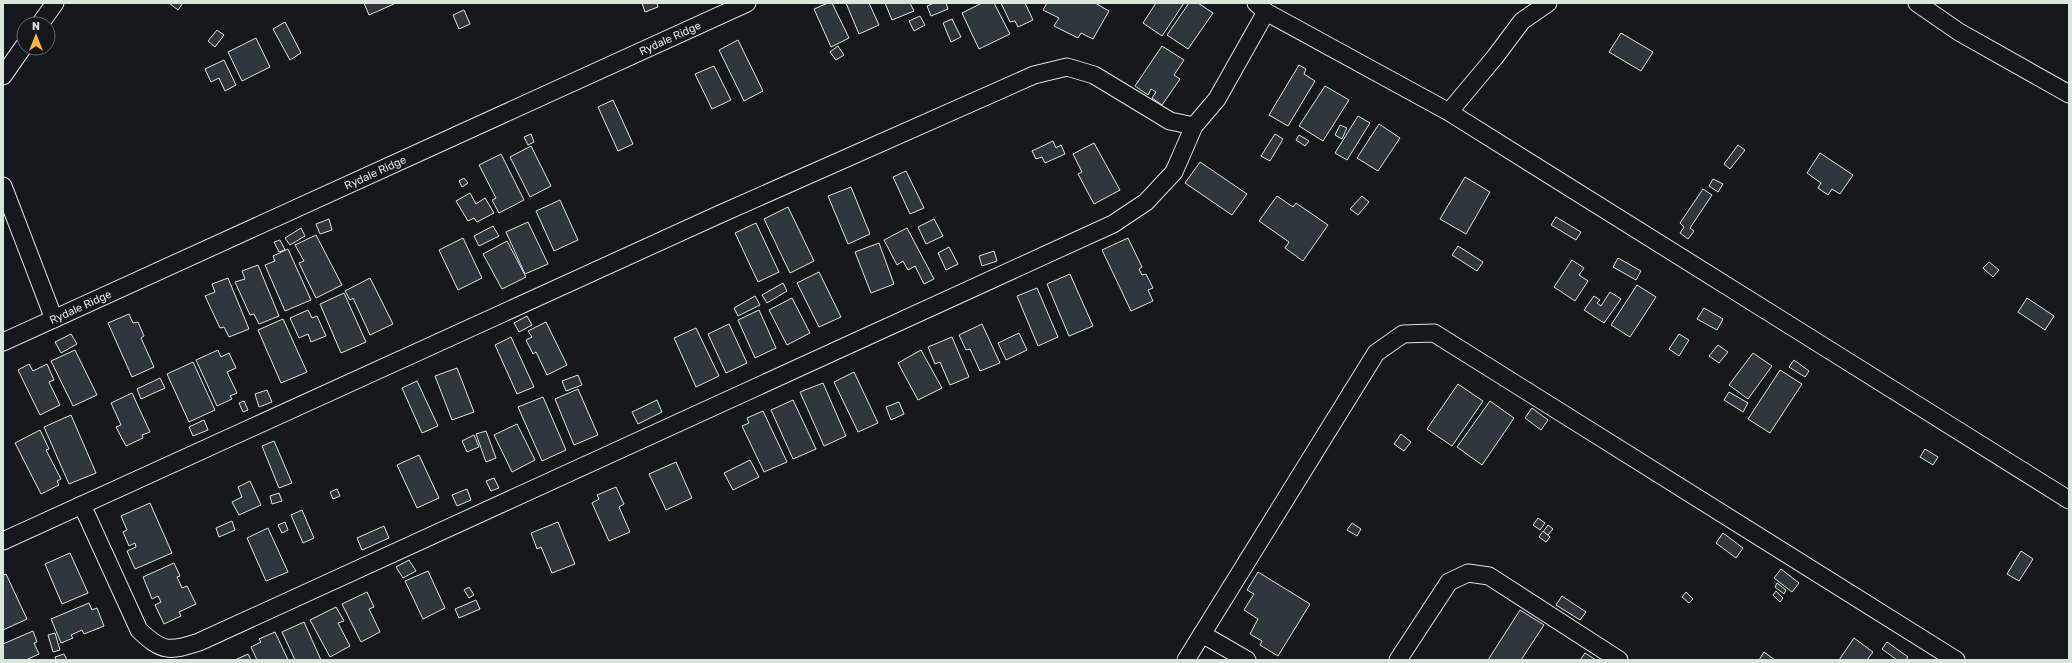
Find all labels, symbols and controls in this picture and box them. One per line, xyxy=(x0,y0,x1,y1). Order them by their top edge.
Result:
north arrow xyxy=(16,16,56,56)
street label: Rydale Ridge xyxy=(637,19,703,58)
text: N xyxy=(32,20,40,33)
street label: Rydale Ridge xyxy=(342,153,408,193)
street label: Rydale Ridge xyxy=(48,288,114,327)

